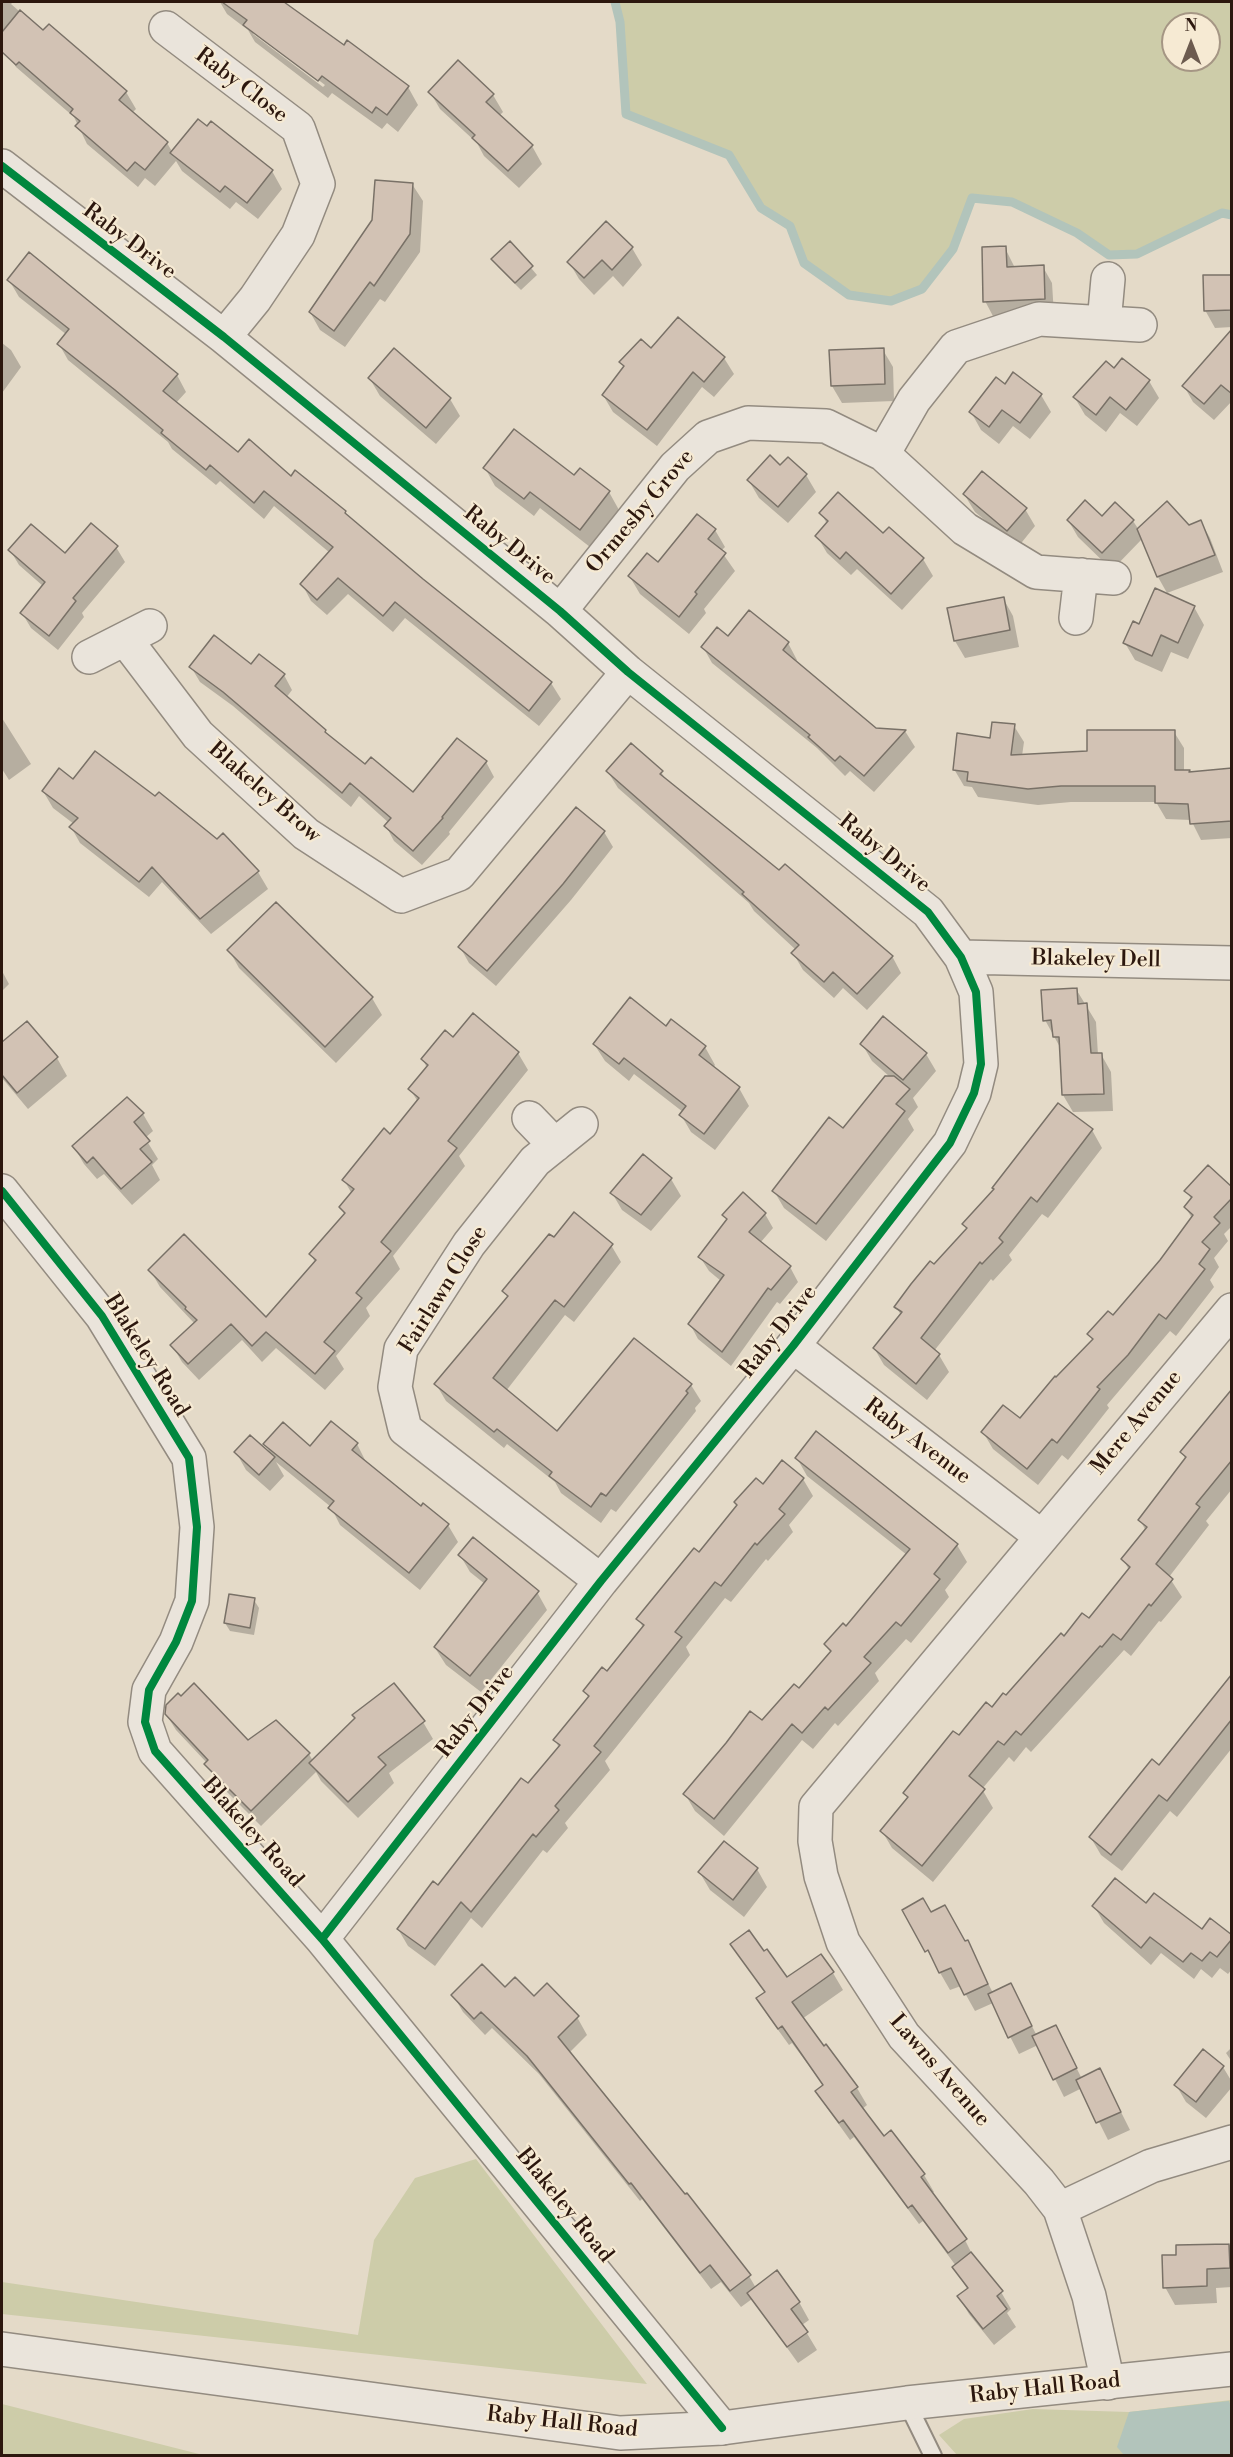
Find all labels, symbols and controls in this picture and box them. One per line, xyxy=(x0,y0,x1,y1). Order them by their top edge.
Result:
north arrow xyxy=(1161,12,1221,72)
text: N xyxy=(1185,16,1197,36)
street label: Raby Close xyxy=(189,43,293,129)
street label: Raby Drive xyxy=(77,198,181,286)
street label: Ormesby Grove xyxy=(581,445,701,579)
street label: Raby Drive xyxy=(458,501,560,591)
street label: Blakeley Brow xyxy=(202,737,326,849)
street label: Raby Drive xyxy=(833,809,935,899)
street label: Blakeley Dell xyxy=(1031,946,1161,974)
street label: Fairlawn Close xyxy=(394,1221,494,1359)
street label: Raby Drive xyxy=(735,1280,823,1384)
street label: Blakeley Road xyxy=(98,1290,194,1422)
street label: Mere Avenue xyxy=(1086,1365,1188,1481)
street label: Raby Avenue xyxy=(858,1393,976,1491)
street label: Raby Drive xyxy=(432,1660,520,1764)
street label: Blakeley Road xyxy=(196,1772,308,1894)
street label: Lawns Avenue xyxy=(883,2009,995,2133)
street label: Blakeley Road xyxy=(510,2144,618,2268)
street label: Raby Hall Road xyxy=(968,2368,1122,2410)
street label: Raby Hall Road xyxy=(485,2402,639,2444)

